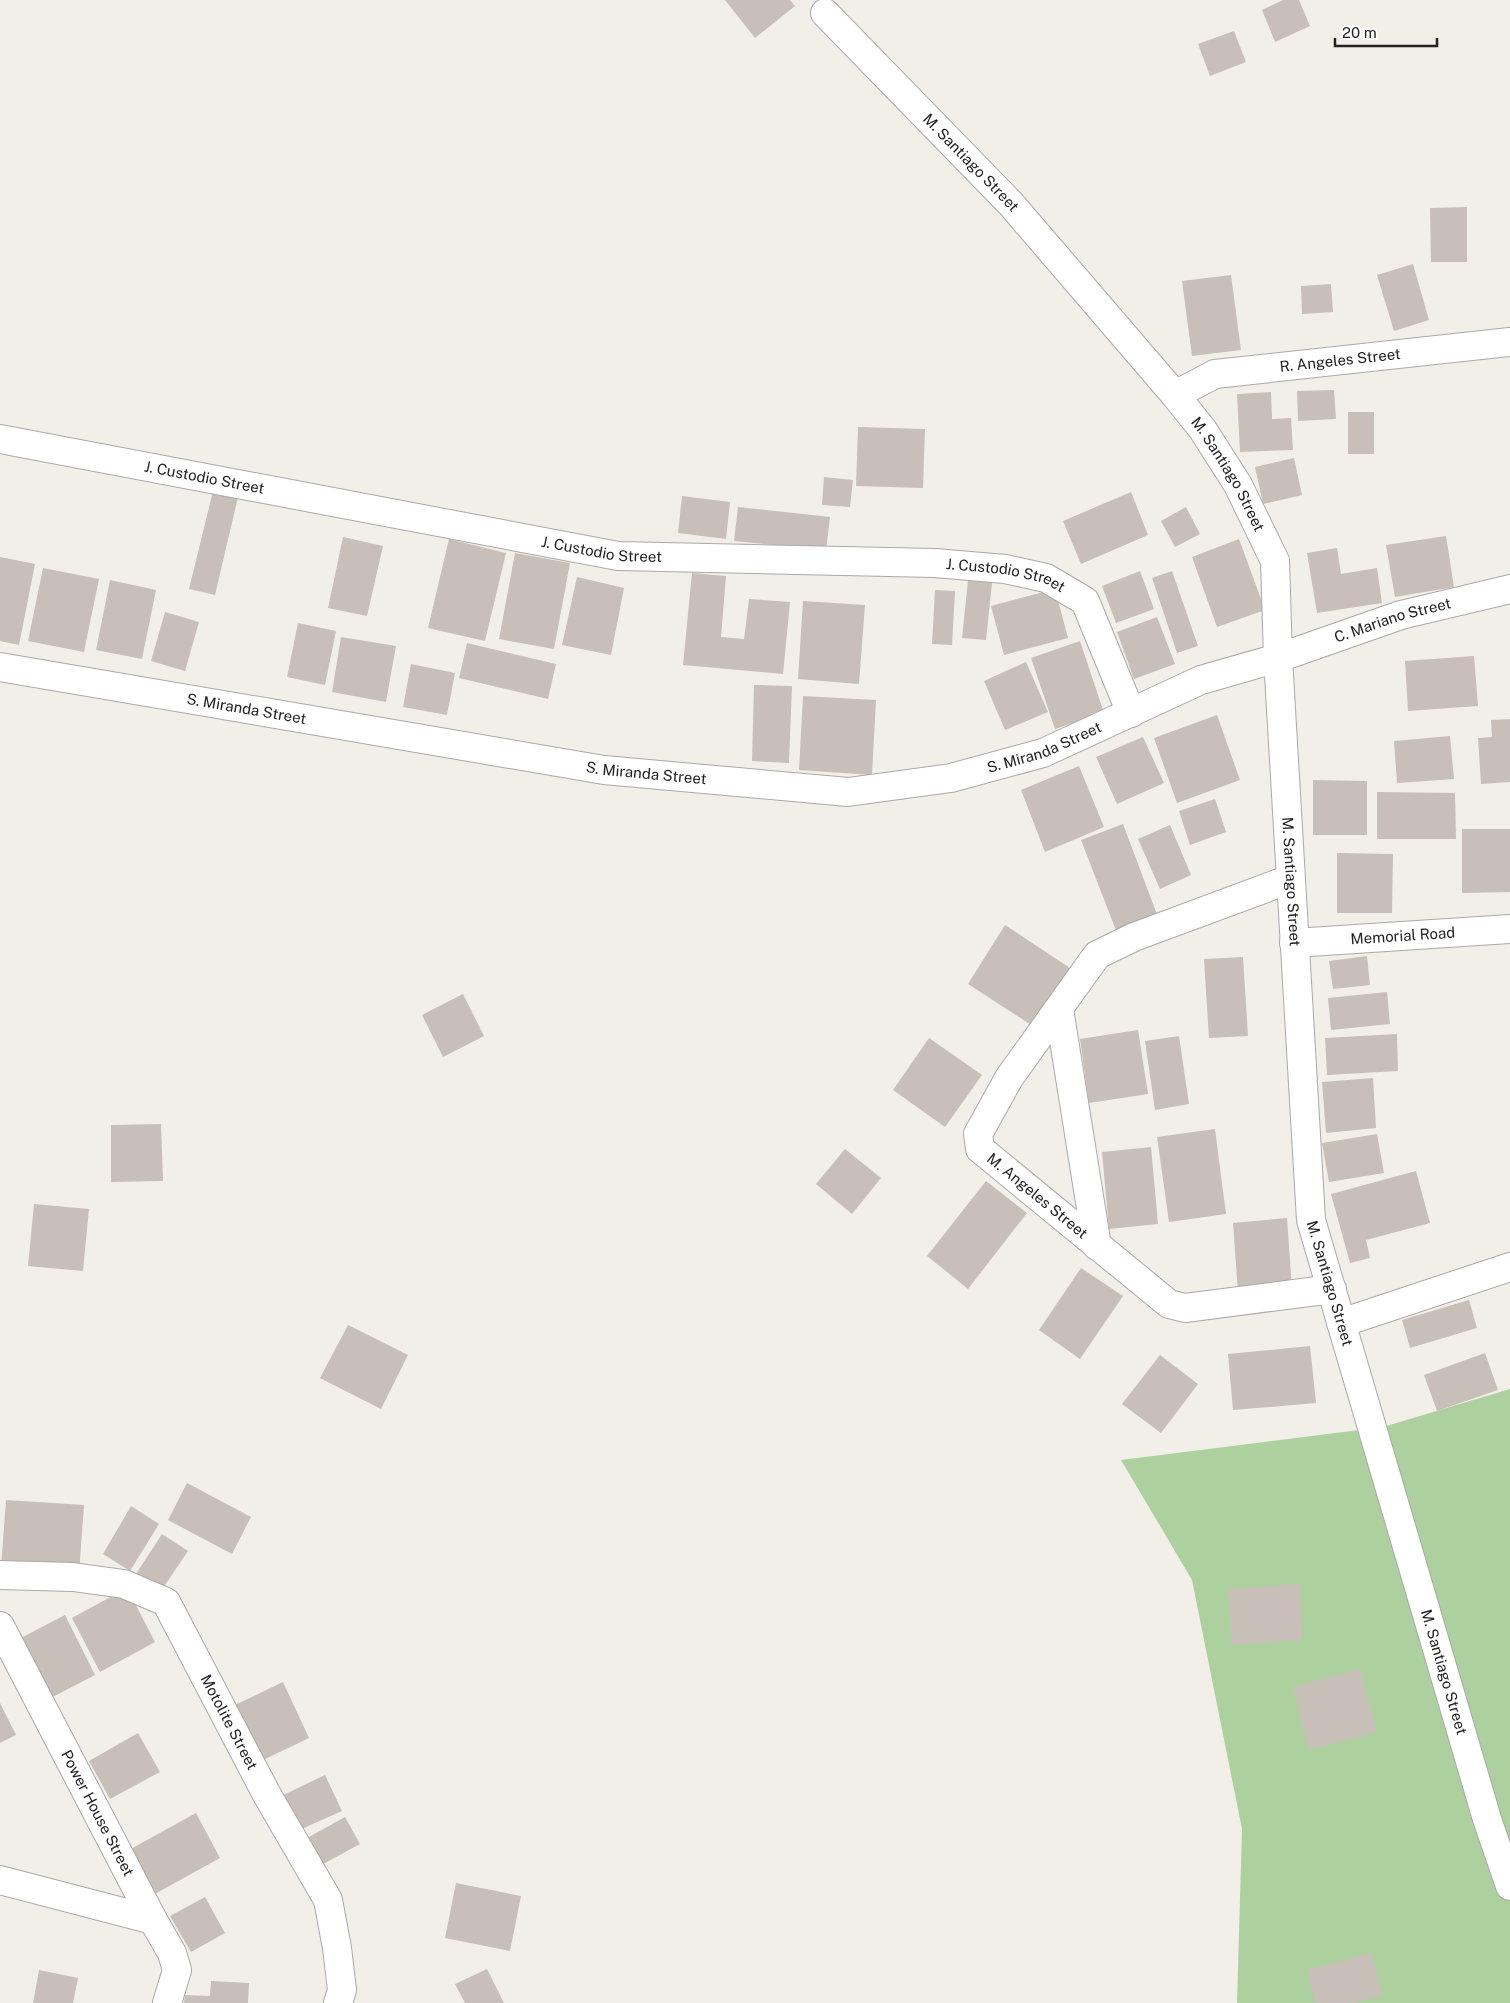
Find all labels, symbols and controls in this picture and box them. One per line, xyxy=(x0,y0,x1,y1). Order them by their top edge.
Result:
scale bar xyxy=(1335,15,1438,47)
text: 20 m xyxy=(1342,24,1377,41)
street label: M. Santiago Street xyxy=(920,110,1023,215)
street label: R. Angeles Street xyxy=(1279,345,1402,375)
street label: M. Santiago Street xyxy=(1188,413,1268,534)
street label: J. Custodio Street xyxy=(143,458,266,497)
street label: J. Custodio Street xyxy=(540,533,662,565)
street label: J. Custodio Street xyxy=(945,555,1068,595)
street label: C. Mariano Street xyxy=(1332,594,1453,646)
street label: S. Miranda Street xyxy=(185,690,308,727)
street label: S. Miranda Street xyxy=(985,718,1104,776)
street label: S. Miranda Street xyxy=(585,758,707,787)
street label: M. Santiago Street xyxy=(1279,816,1304,947)
street label: Memorial Road xyxy=(1350,924,1456,947)
street label: M. Angeles Street xyxy=(984,1149,1091,1242)
street label: M. Santiago Street xyxy=(1304,1219,1357,1348)
street label: M. Santiago Street xyxy=(1418,1607,1471,1737)
street label: Motolite Street xyxy=(197,1672,261,1773)
street label: Power House Street xyxy=(58,1747,138,1879)

